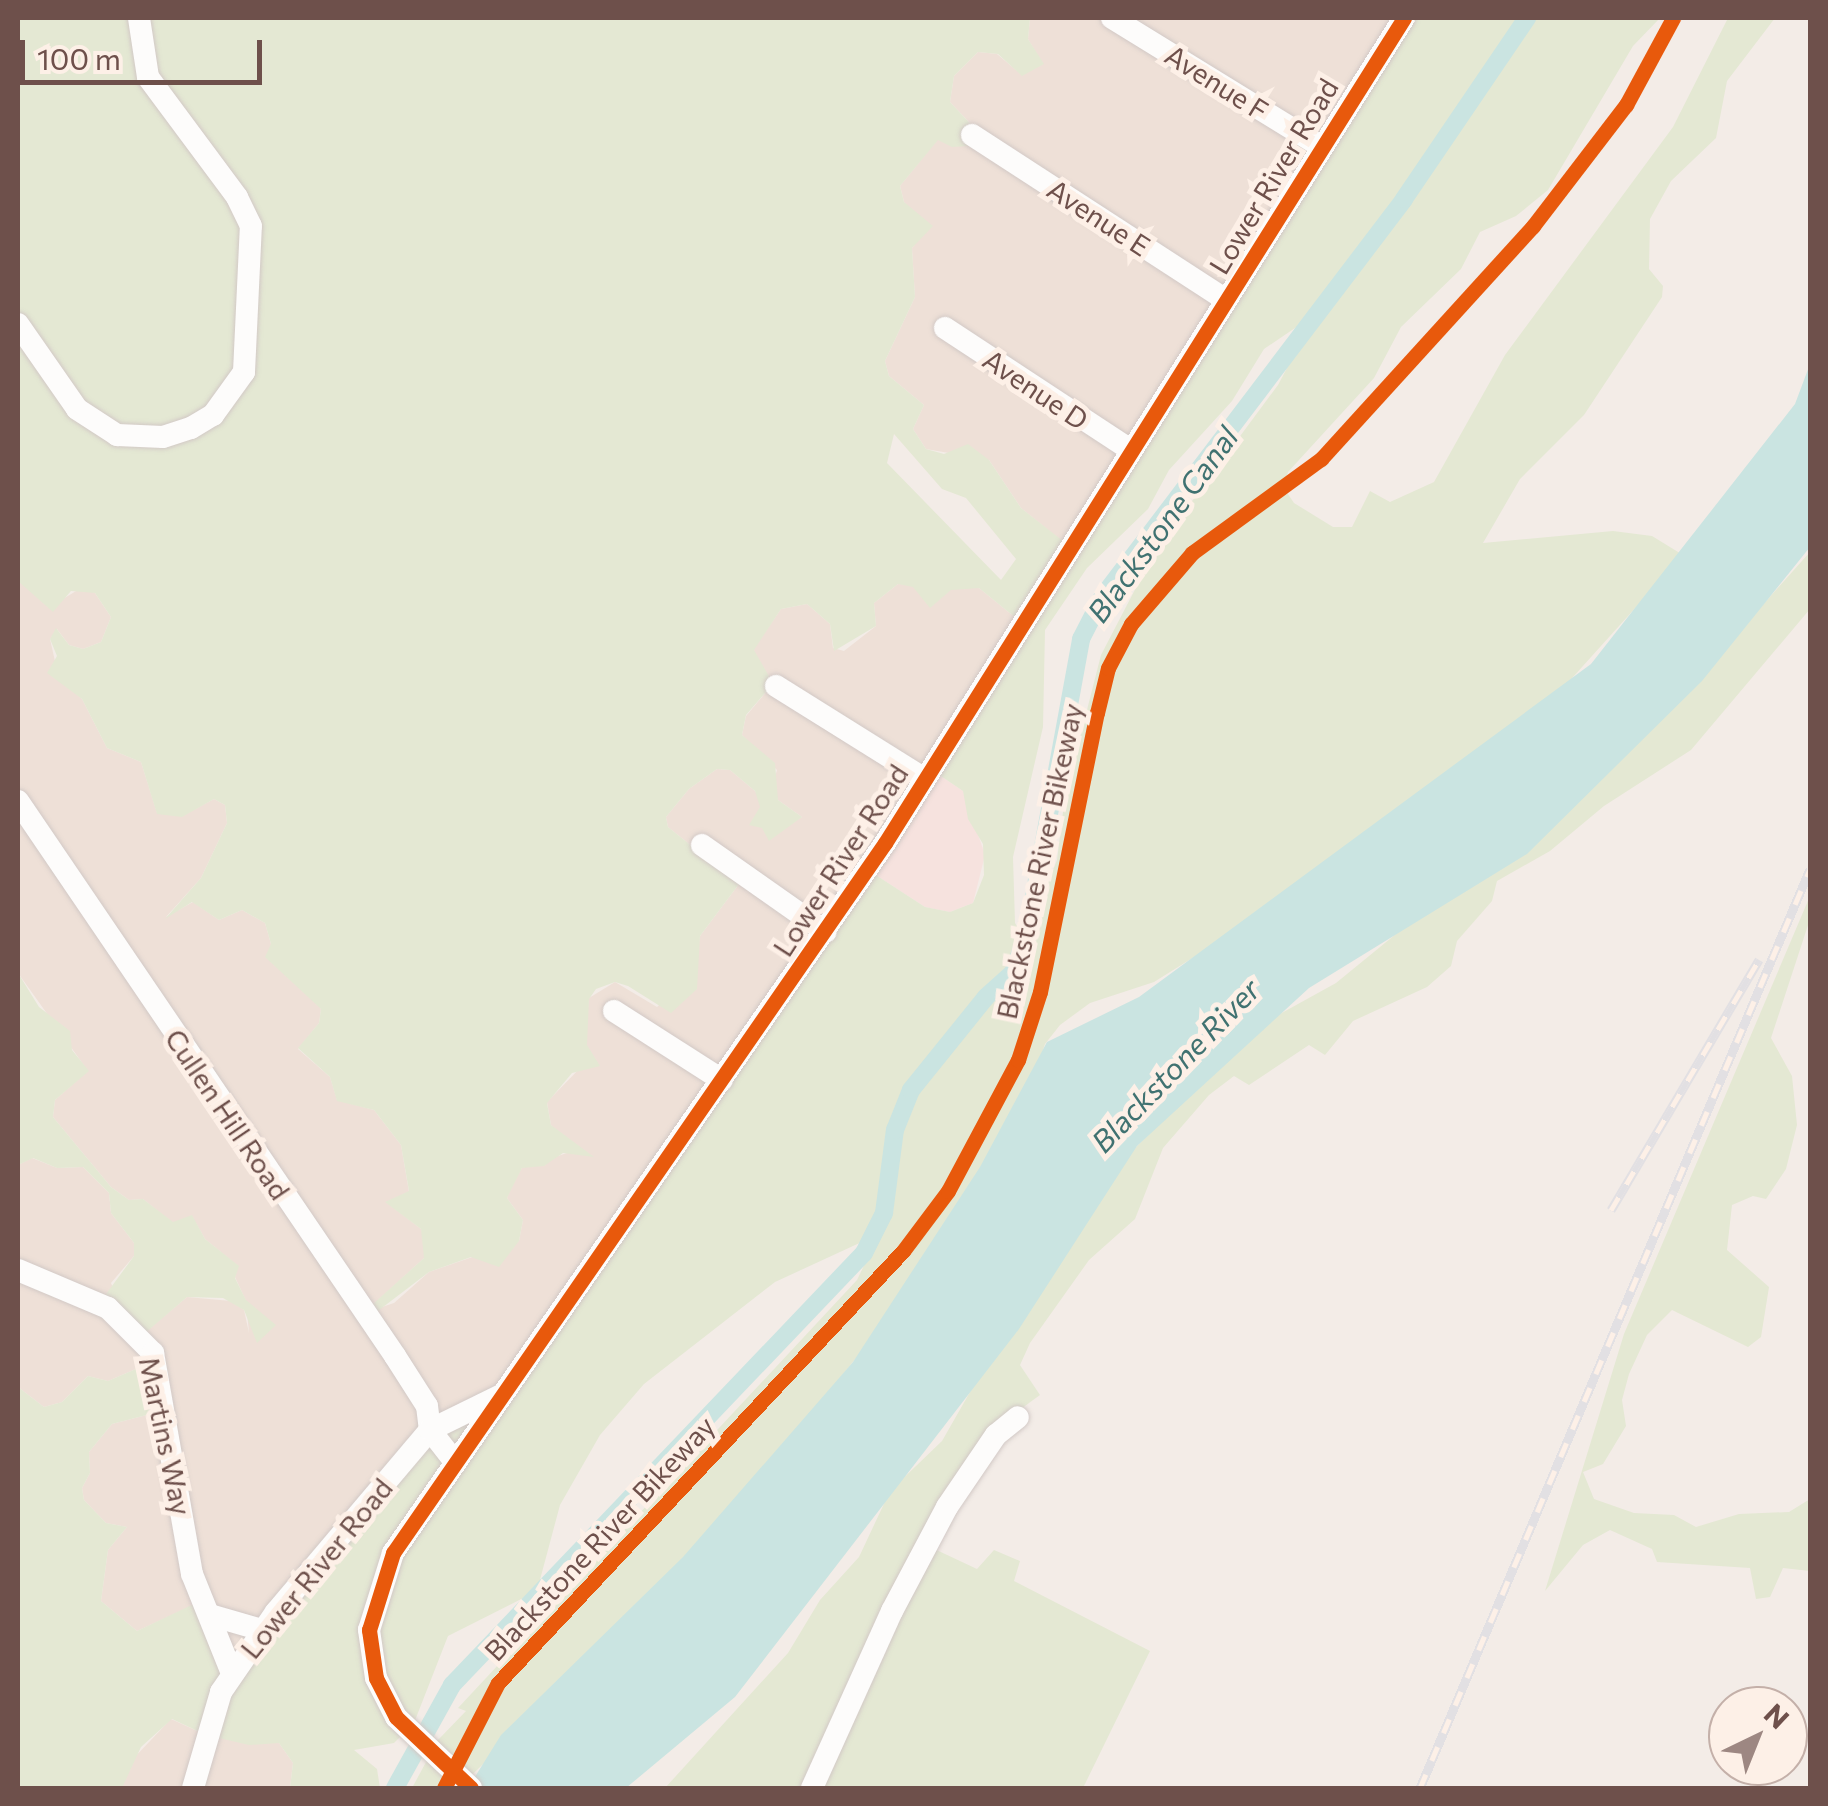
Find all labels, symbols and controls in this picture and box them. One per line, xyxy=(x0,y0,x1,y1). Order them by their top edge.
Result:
scale bar xyxy=(25,20,268,82)
street label: Avenue F xyxy=(1159,37,1275,127)
text: 100 m xyxy=(37,39,121,76)
street label: Lower River Road xyxy=(1201,72,1345,280)
street label: Avenue E xyxy=(1041,172,1157,262)
street label: Avenue D xyxy=(977,342,1095,436)
water label: Blackstone Canal xyxy=(1079,419,1245,629)
street label: Blackstone River Bikeway xyxy=(989,700,1089,1022)
street label: Lower River Road xyxy=(765,758,915,962)
water label: Blackstone River xyxy=(1083,971,1267,1159)
street label: Cullen Hill Road xyxy=(159,1022,297,1206)
street label: Martins Way xyxy=(133,1354,199,1518)
street label: Blackstone River Bikeway xyxy=(477,1409,721,1667)
street label: Lower River Road xyxy=(233,1471,399,1665)
north arrow xyxy=(1708,1686,1808,1786)
text: N xyxy=(1758,1696,1796,1735)

